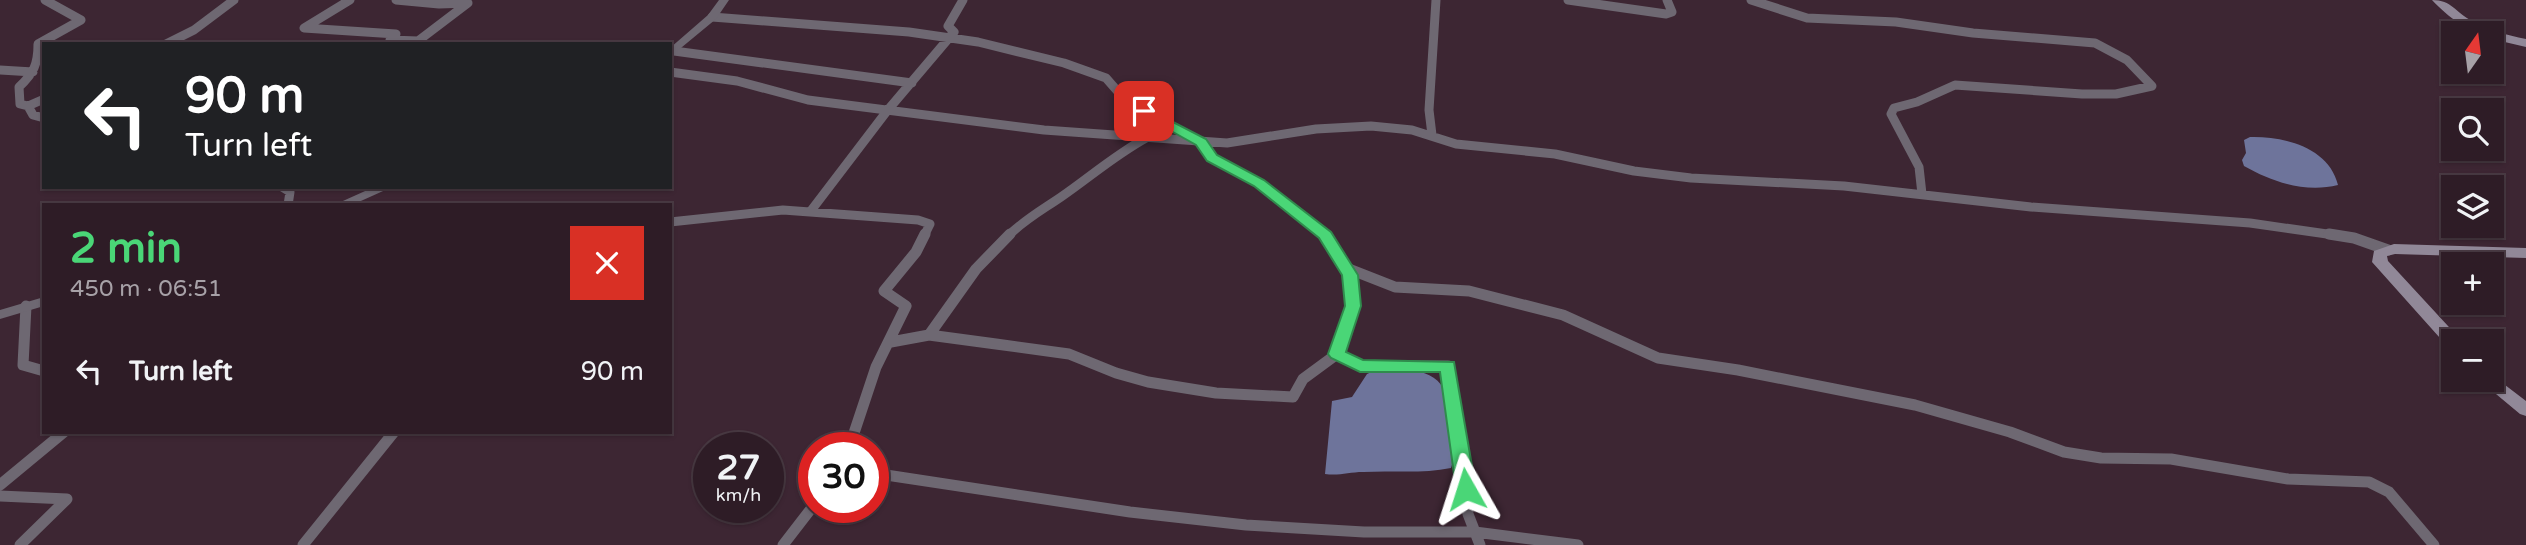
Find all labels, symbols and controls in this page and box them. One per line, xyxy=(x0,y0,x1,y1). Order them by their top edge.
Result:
north arrow xyxy=(2441,21,2504,84)
map controls xyxy=(2441,21,2504,392)
text: 90 m xyxy=(185,67,304,126)
icon: left xyxy=(70,70,161,161)
pin xyxy=(1114,81,1174,141)
icon: arrive xyxy=(1125,92,1163,130)
button: search xyxy=(2441,98,2504,161)
text: Turn left xyxy=(185,127,312,165)
button: layers xyxy=(2441,175,2504,238)
text: 2 min xyxy=(70,223,182,274)
button: close xyxy=(570,226,644,300)
button: + xyxy=(2441,252,2504,315)
text: 450 m · 06:51 xyxy=(70,275,222,303)
button: − xyxy=(2441,329,2504,392)
icon: left xyxy=(70,352,108,390)
text: Turn left xyxy=(129,356,232,387)
text: 90 m xyxy=(581,356,644,387)
speed limit sign: 30 xyxy=(798,432,889,523)
text: 27 xyxy=(717,447,760,489)
position arrow xyxy=(1429,452,1503,526)
text: km/h xyxy=(716,484,761,506)

